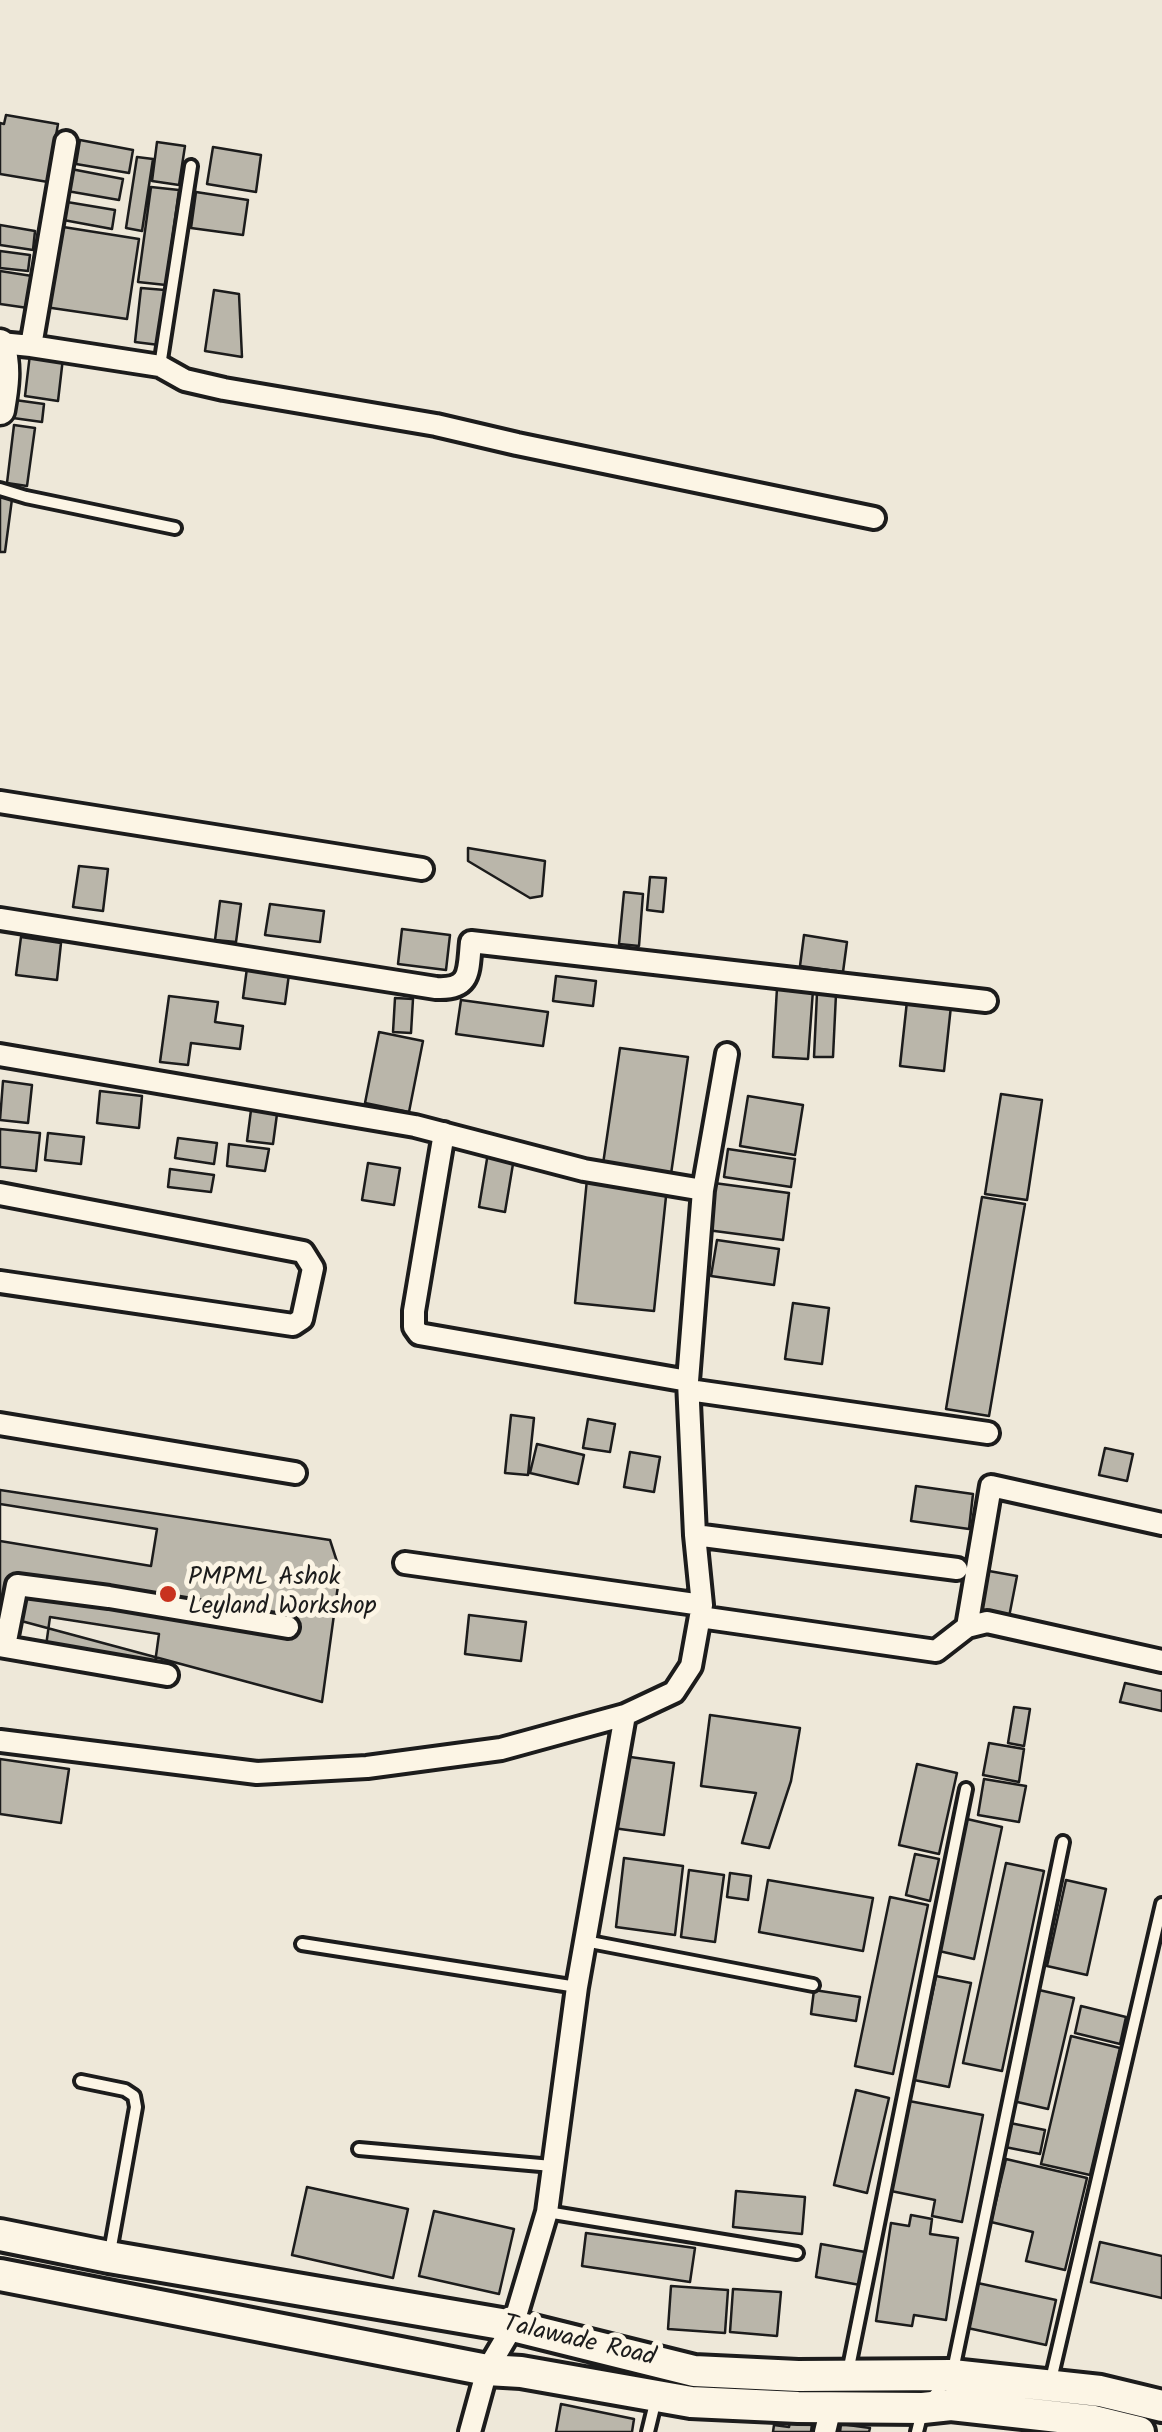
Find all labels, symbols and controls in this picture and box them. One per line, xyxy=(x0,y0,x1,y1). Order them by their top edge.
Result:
place label: PMPML Ashok Leyland Workshop xyxy=(188,1565,376,1624)
marker: PMPML Ashok Leyland Workshop xyxy=(157,1583,179,1605)
street label: Talawade Road xyxy=(500,2311,658,2375)

